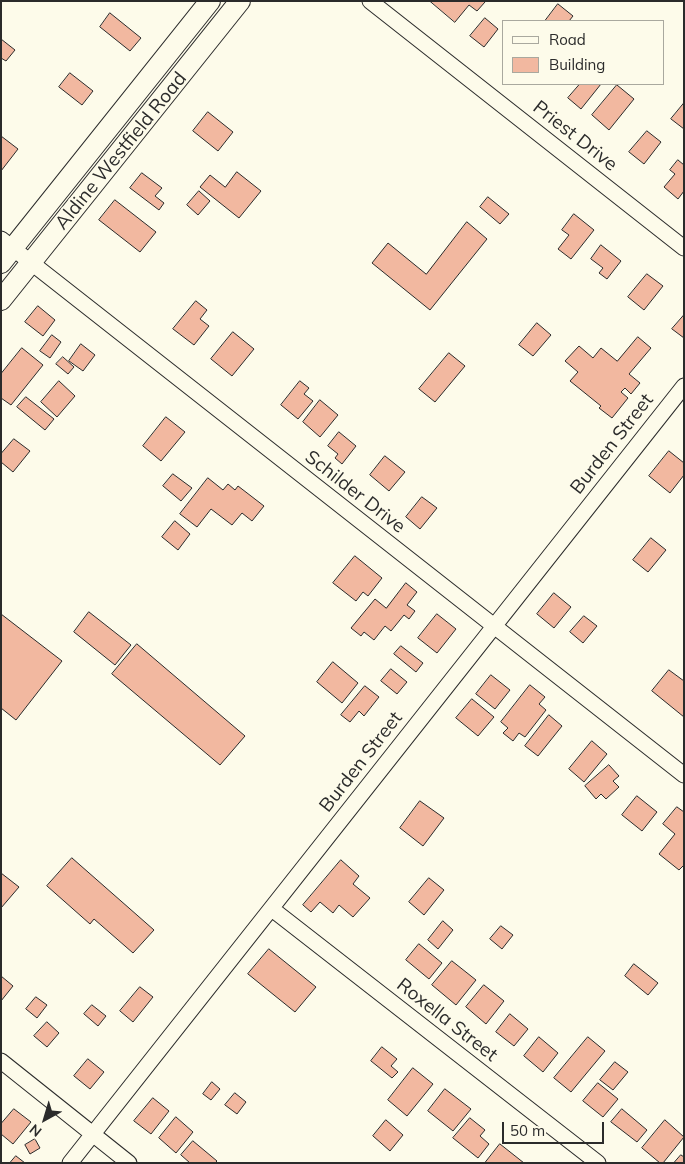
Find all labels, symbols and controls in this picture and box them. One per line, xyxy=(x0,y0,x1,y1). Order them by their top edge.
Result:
legend xyxy=(502,20,665,85)
text: Road xyxy=(549,30,586,49)
text: Building xyxy=(549,55,605,74)
street label: Aldine Westfield Road xyxy=(50,68,192,234)
street label: Priest Drive xyxy=(528,96,622,176)
street label: Burden Street xyxy=(566,389,658,499)
street label: Schilder Drive xyxy=(300,446,410,538)
street label: Burden Street xyxy=(315,707,407,817)
street label: Roxella Street xyxy=(392,974,502,1066)
north arrow xyxy=(20,1094,70,1144)
scale bar xyxy=(505,1112,608,1144)
text: N xyxy=(26,1120,45,1141)
text: 50 m xyxy=(510,1121,545,1140)

